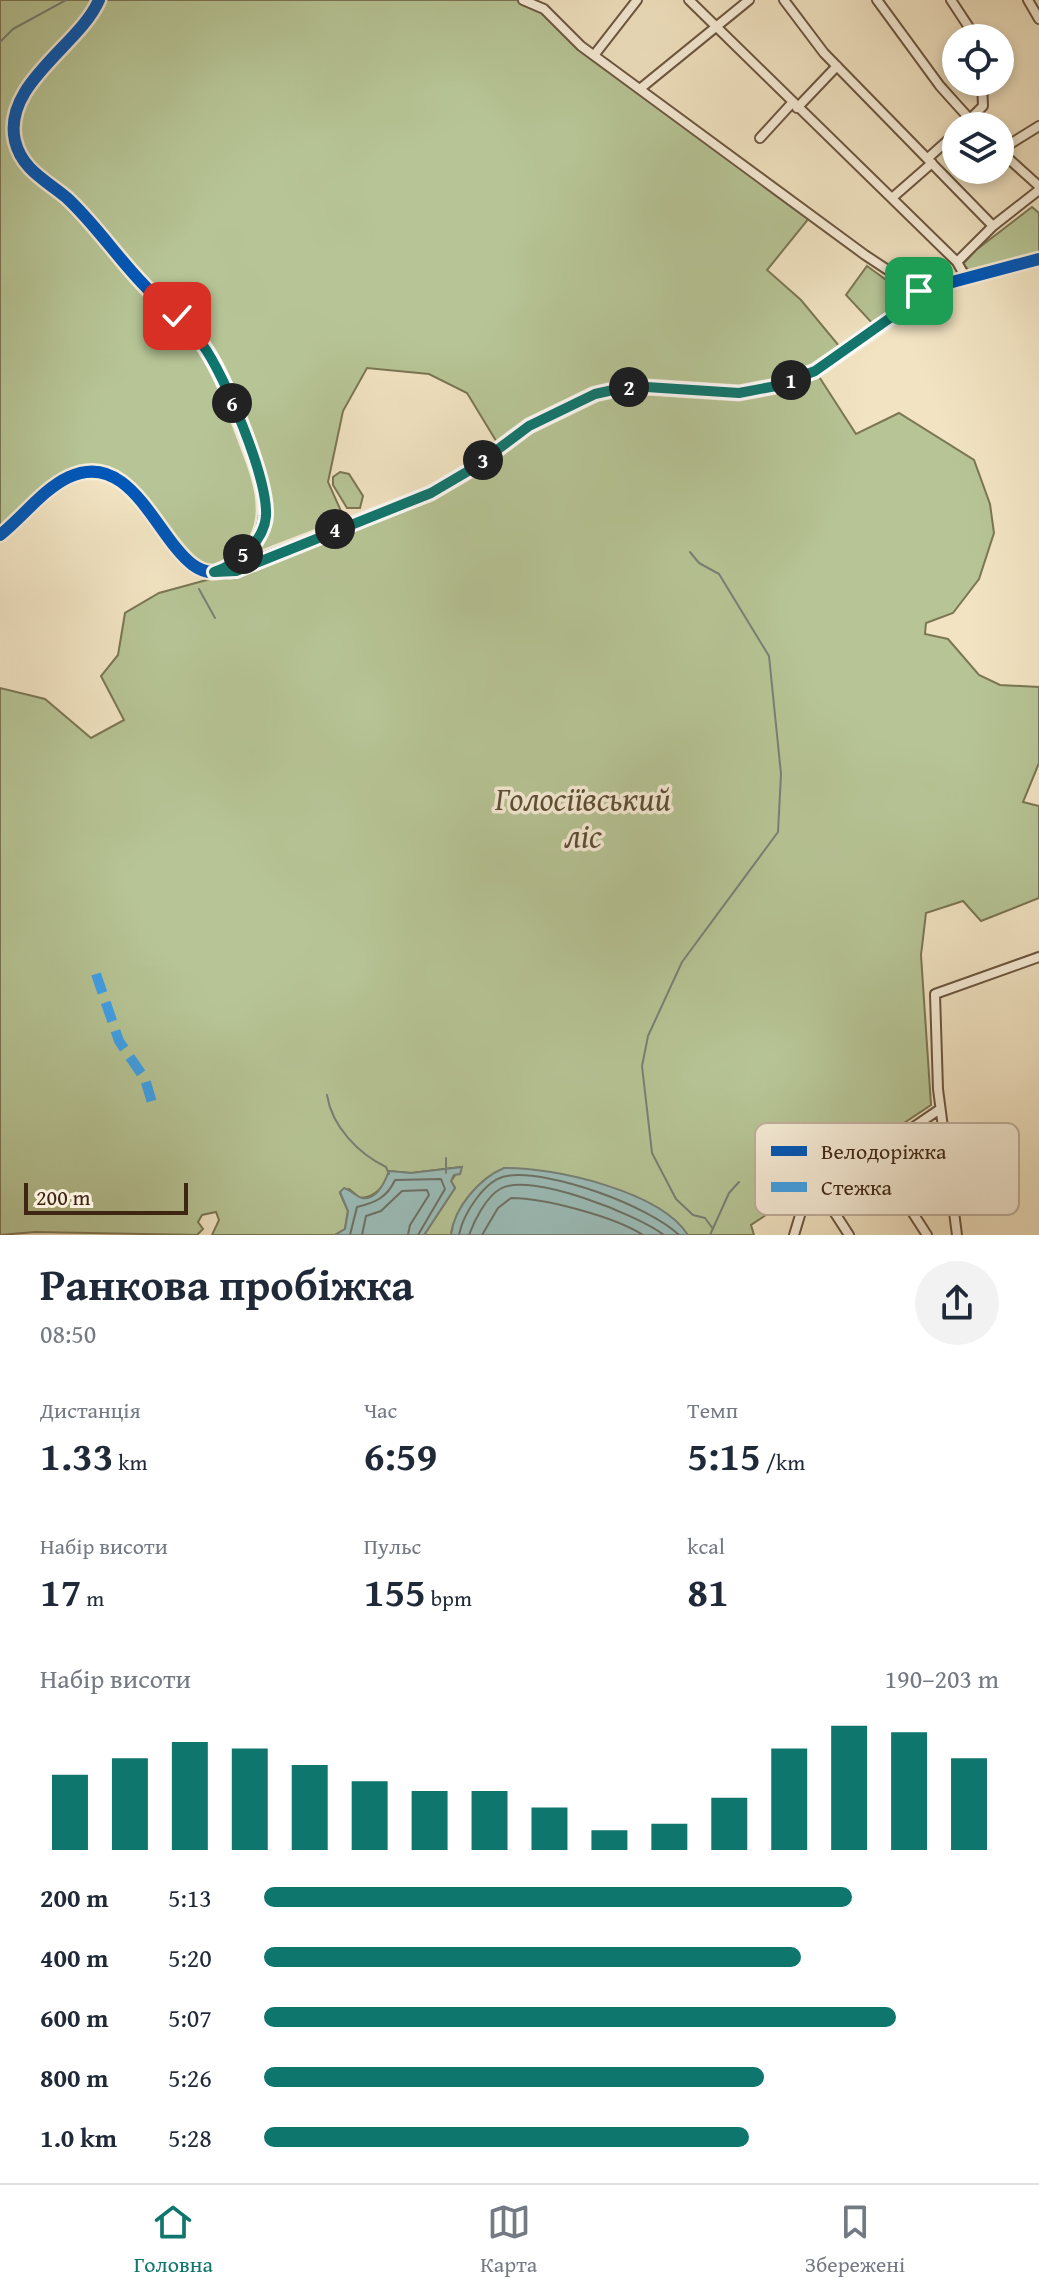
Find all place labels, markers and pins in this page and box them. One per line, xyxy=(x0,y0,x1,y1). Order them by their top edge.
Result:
pin xyxy=(885,257,953,325)
pin xyxy=(143,282,211,350)
pin: 1 xyxy=(771,360,811,400)
pin: 2 xyxy=(609,367,649,407)
pin: 6 xyxy=(212,383,252,423)
pin: 3 xyxy=(463,440,503,480)
pin: 4 xyxy=(315,509,355,549)
pin: 5 xyxy=(223,534,263,574)

